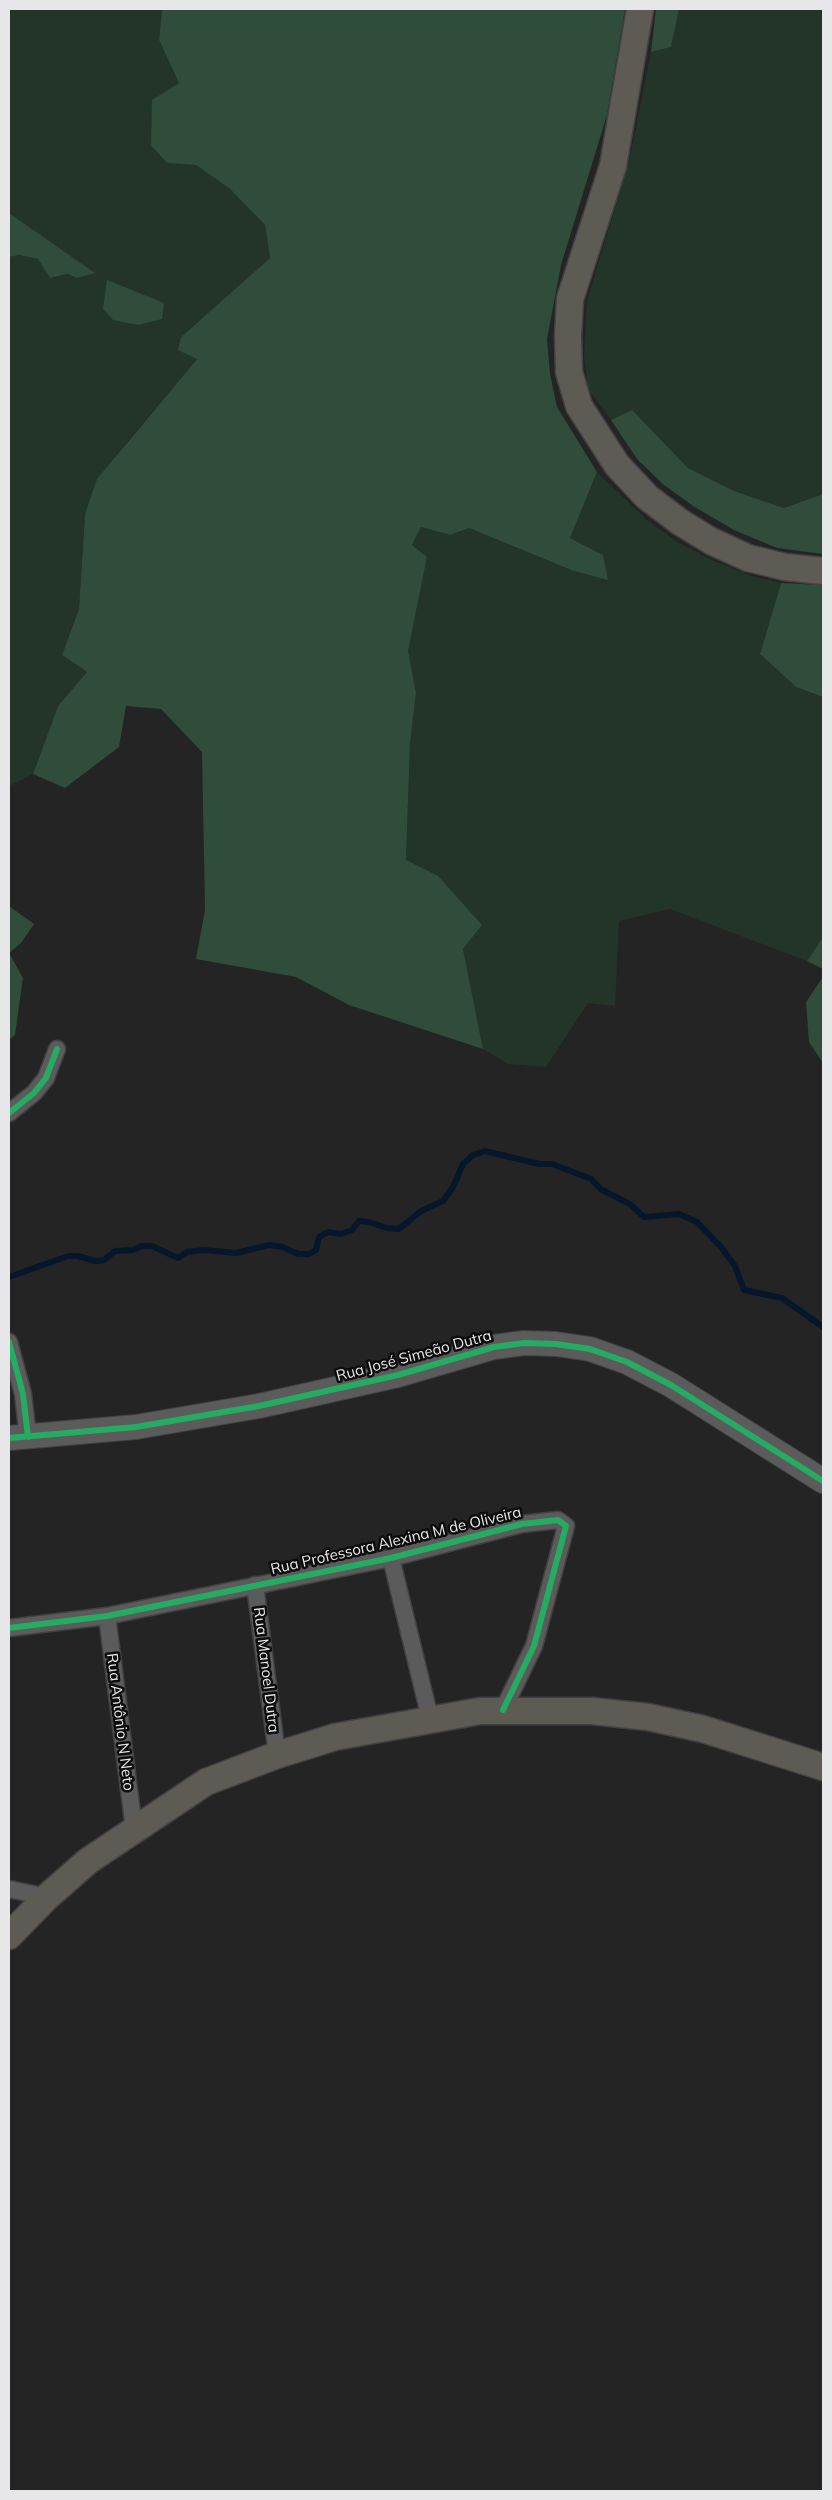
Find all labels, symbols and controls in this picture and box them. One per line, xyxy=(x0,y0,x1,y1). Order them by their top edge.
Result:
street label: Rua José Simeão Dutra xyxy=(334,1327,494,1385)
street label: Rua Professora Alexina M de Oliveira xyxy=(269,1503,523,1579)
street label: Rua Manoel Dutra xyxy=(249,1606,283,1734)
street label: Rua Antônio N Neto xyxy=(103,1652,137,1792)

